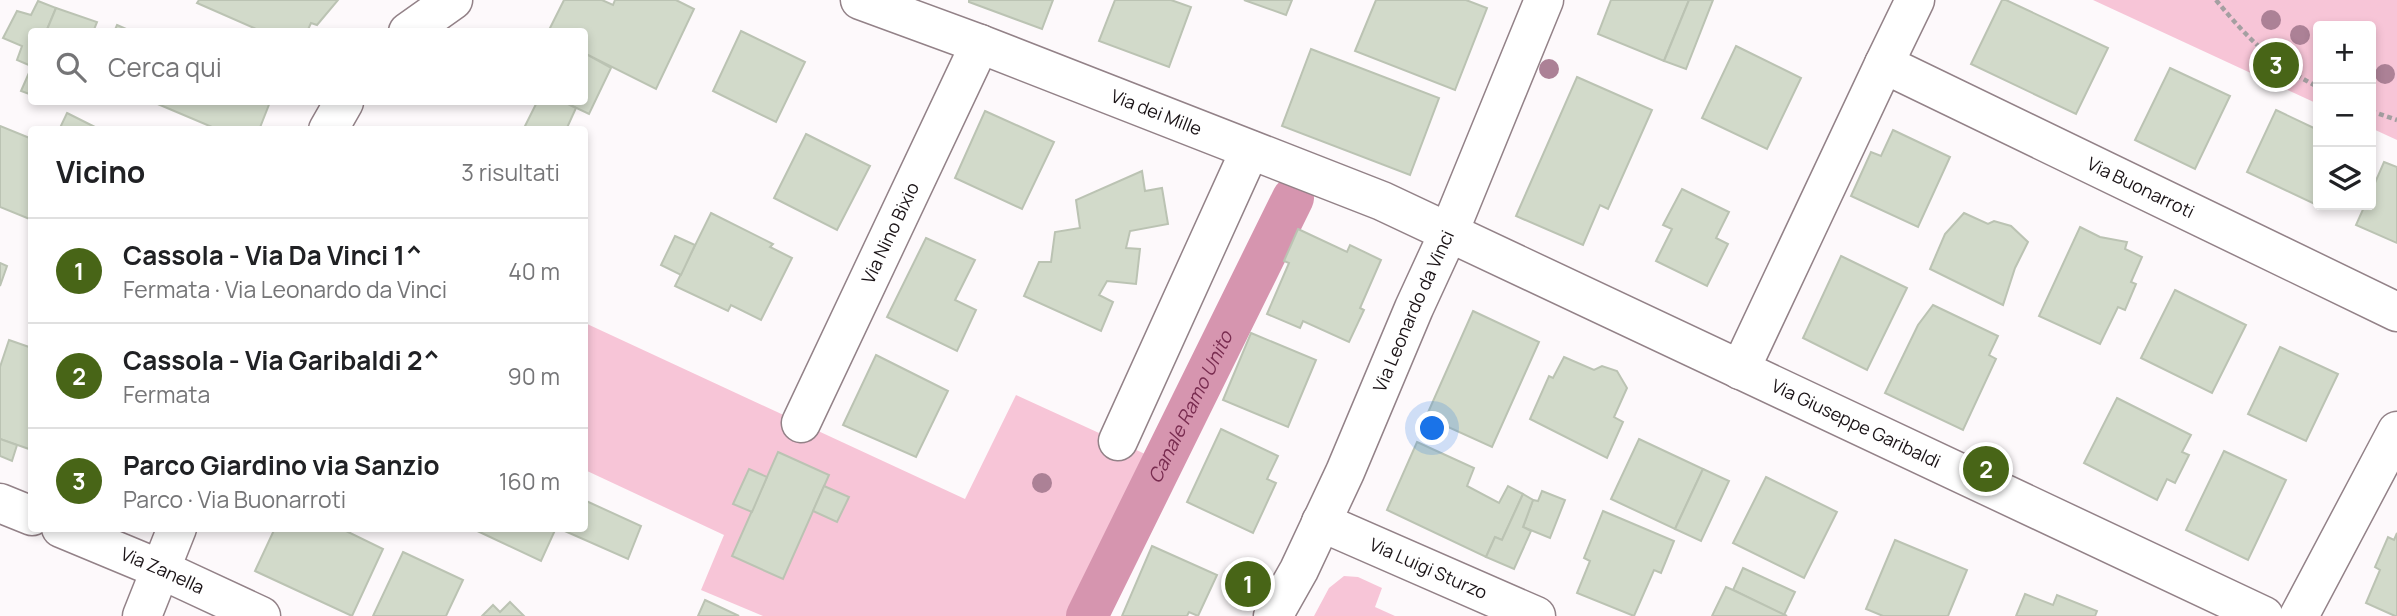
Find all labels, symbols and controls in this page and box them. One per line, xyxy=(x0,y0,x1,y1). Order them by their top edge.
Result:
map controls xyxy=(2313,21,2376,210)
button: + xyxy=(2313,21,2376,84)
search box xyxy=(28,28,588,105)
pin: 3 xyxy=(2253,39,2299,91)
icon: search xyxy=(52,48,90,86)
text: Cerca qui xyxy=(108,49,222,85)
street label: Via dei Mille xyxy=(1108,83,1205,140)
button: − xyxy=(2313,84,2376,147)
button: layers xyxy=(2313,147,2376,210)
text: Vicino xyxy=(56,151,145,192)
street label: Via Buonarroti xyxy=(2083,151,2198,223)
text: 3 risultati xyxy=(461,156,560,188)
street label: Via Nino Bixio xyxy=(856,178,924,287)
street label: Via Leonardo da Vinci xyxy=(1367,226,1459,395)
text: Cassola - Via Da Vinci 1^ xyxy=(123,237,423,273)
text: 1 xyxy=(74,255,84,287)
text: 40 m xyxy=(508,255,560,287)
text: Fermata · Via Leonardo da Vinci xyxy=(123,273,447,305)
water label: Canale Ramo Unito xyxy=(1142,325,1239,487)
text: Cassola - Via Garibaldi 2^ xyxy=(123,342,440,378)
text: 2 xyxy=(72,360,86,392)
text: 90 m xyxy=(508,360,560,392)
street label: Via Giuseppe Garibaldi xyxy=(1768,373,1945,473)
text: Fermata xyxy=(123,378,210,410)
your location xyxy=(1415,411,1449,445)
pin: 2 xyxy=(1963,443,2009,495)
text: Parco Giardino via Sanzio xyxy=(123,447,440,483)
text: 3 xyxy=(72,465,86,497)
text: 160 m xyxy=(499,465,560,497)
text: Parco · Via Buonarroti xyxy=(123,483,346,515)
street label: Via Luigi Sturzo xyxy=(1366,532,1491,604)
street label: Via Zanella xyxy=(117,541,208,599)
pin: 1 xyxy=(1225,558,1271,610)

